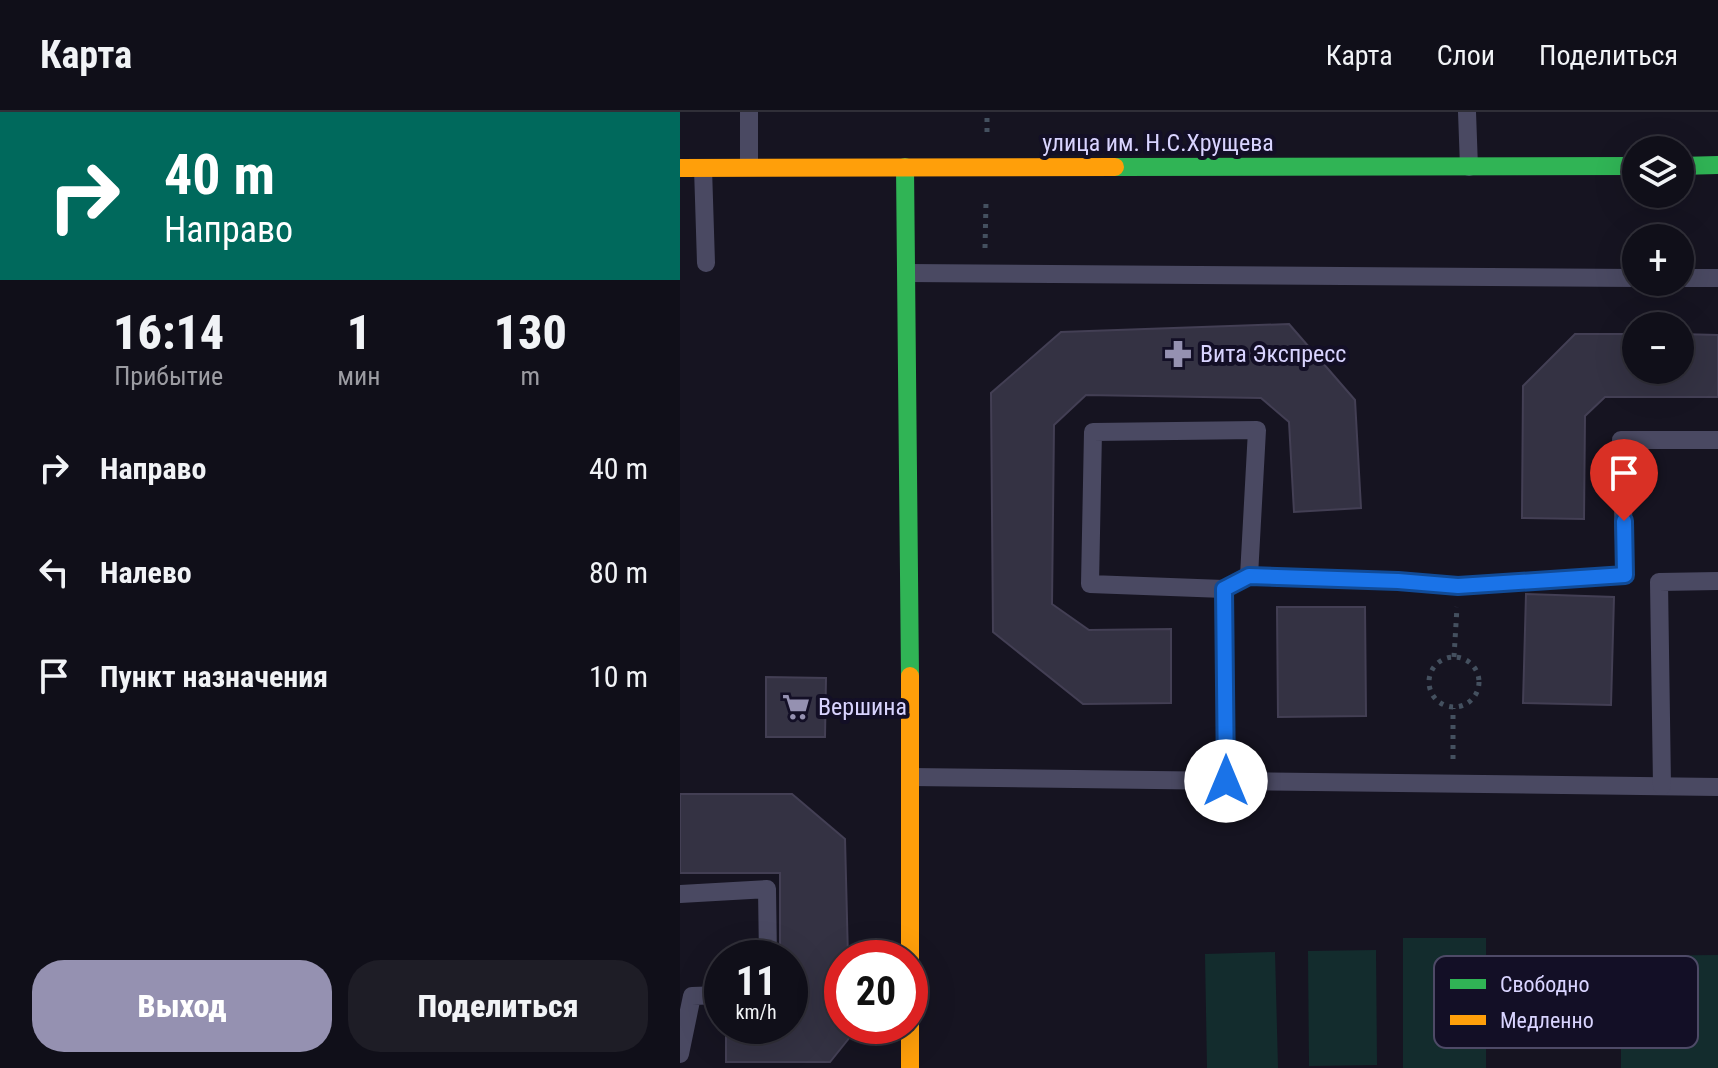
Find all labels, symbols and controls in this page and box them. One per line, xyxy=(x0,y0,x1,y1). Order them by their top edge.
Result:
text: Карта xyxy=(40,33,132,77)
text: Карта xyxy=(1326,39,1393,72)
text: Слои xyxy=(1437,39,1495,72)
text: Поделиться xyxy=(1539,39,1678,72)
street label: улица им. Н.С.Хрущева xyxy=(1042,129,1274,157)
map controls xyxy=(1622,136,1694,384)
button: layers xyxy=(1622,136,1694,208)
text: 40 m xyxy=(164,142,275,208)
icon: right xyxy=(32,144,136,248)
text: Направо xyxy=(164,209,293,251)
button: + xyxy=(1622,224,1694,296)
text: 16:14 xyxy=(113,304,224,361)
text: 1 xyxy=(347,304,371,361)
text: 130 xyxy=(494,304,567,361)
button: − xyxy=(1622,312,1694,384)
pharmacy icon: Вита Экспресс xyxy=(1163,339,1193,369)
place label: Вита Экспресс xyxy=(1200,340,1346,368)
text: Прибытие xyxy=(114,361,223,391)
text: мин xyxy=(337,361,381,391)
text: m xyxy=(521,361,540,391)
pin xyxy=(1590,439,1658,521)
icon: right xyxy=(32,446,76,490)
text: Направо xyxy=(100,451,206,486)
text: 40 m xyxy=(589,451,648,486)
icon: arrive xyxy=(1602,451,1646,495)
icon: left xyxy=(32,550,76,594)
text: Налево xyxy=(100,555,192,590)
text: 80 m xyxy=(589,555,648,590)
icon: arrive xyxy=(32,654,76,698)
text: Пункт назначения xyxy=(100,659,328,694)
text: 10 m xyxy=(589,659,648,694)
supermarket icon: Вершина xyxy=(781,692,811,722)
place label: Вершина xyxy=(818,693,907,721)
position arrow xyxy=(1184,739,1268,823)
speed limit sign: 20 xyxy=(824,940,928,1044)
legend xyxy=(1434,956,1698,1048)
text: 11 xyxy=(736,958,776,1005)
button: Выход xyxy=(32,960,332,1052)
button: Поделиться xyxy=(348,960,648,1052)
text: Свободно xyxy=(1500,972,1590,997)
text: km/h xyxy=(735,1000,777,1024)
text: Медленно xyxy=(1500,1008,1594,1033)

